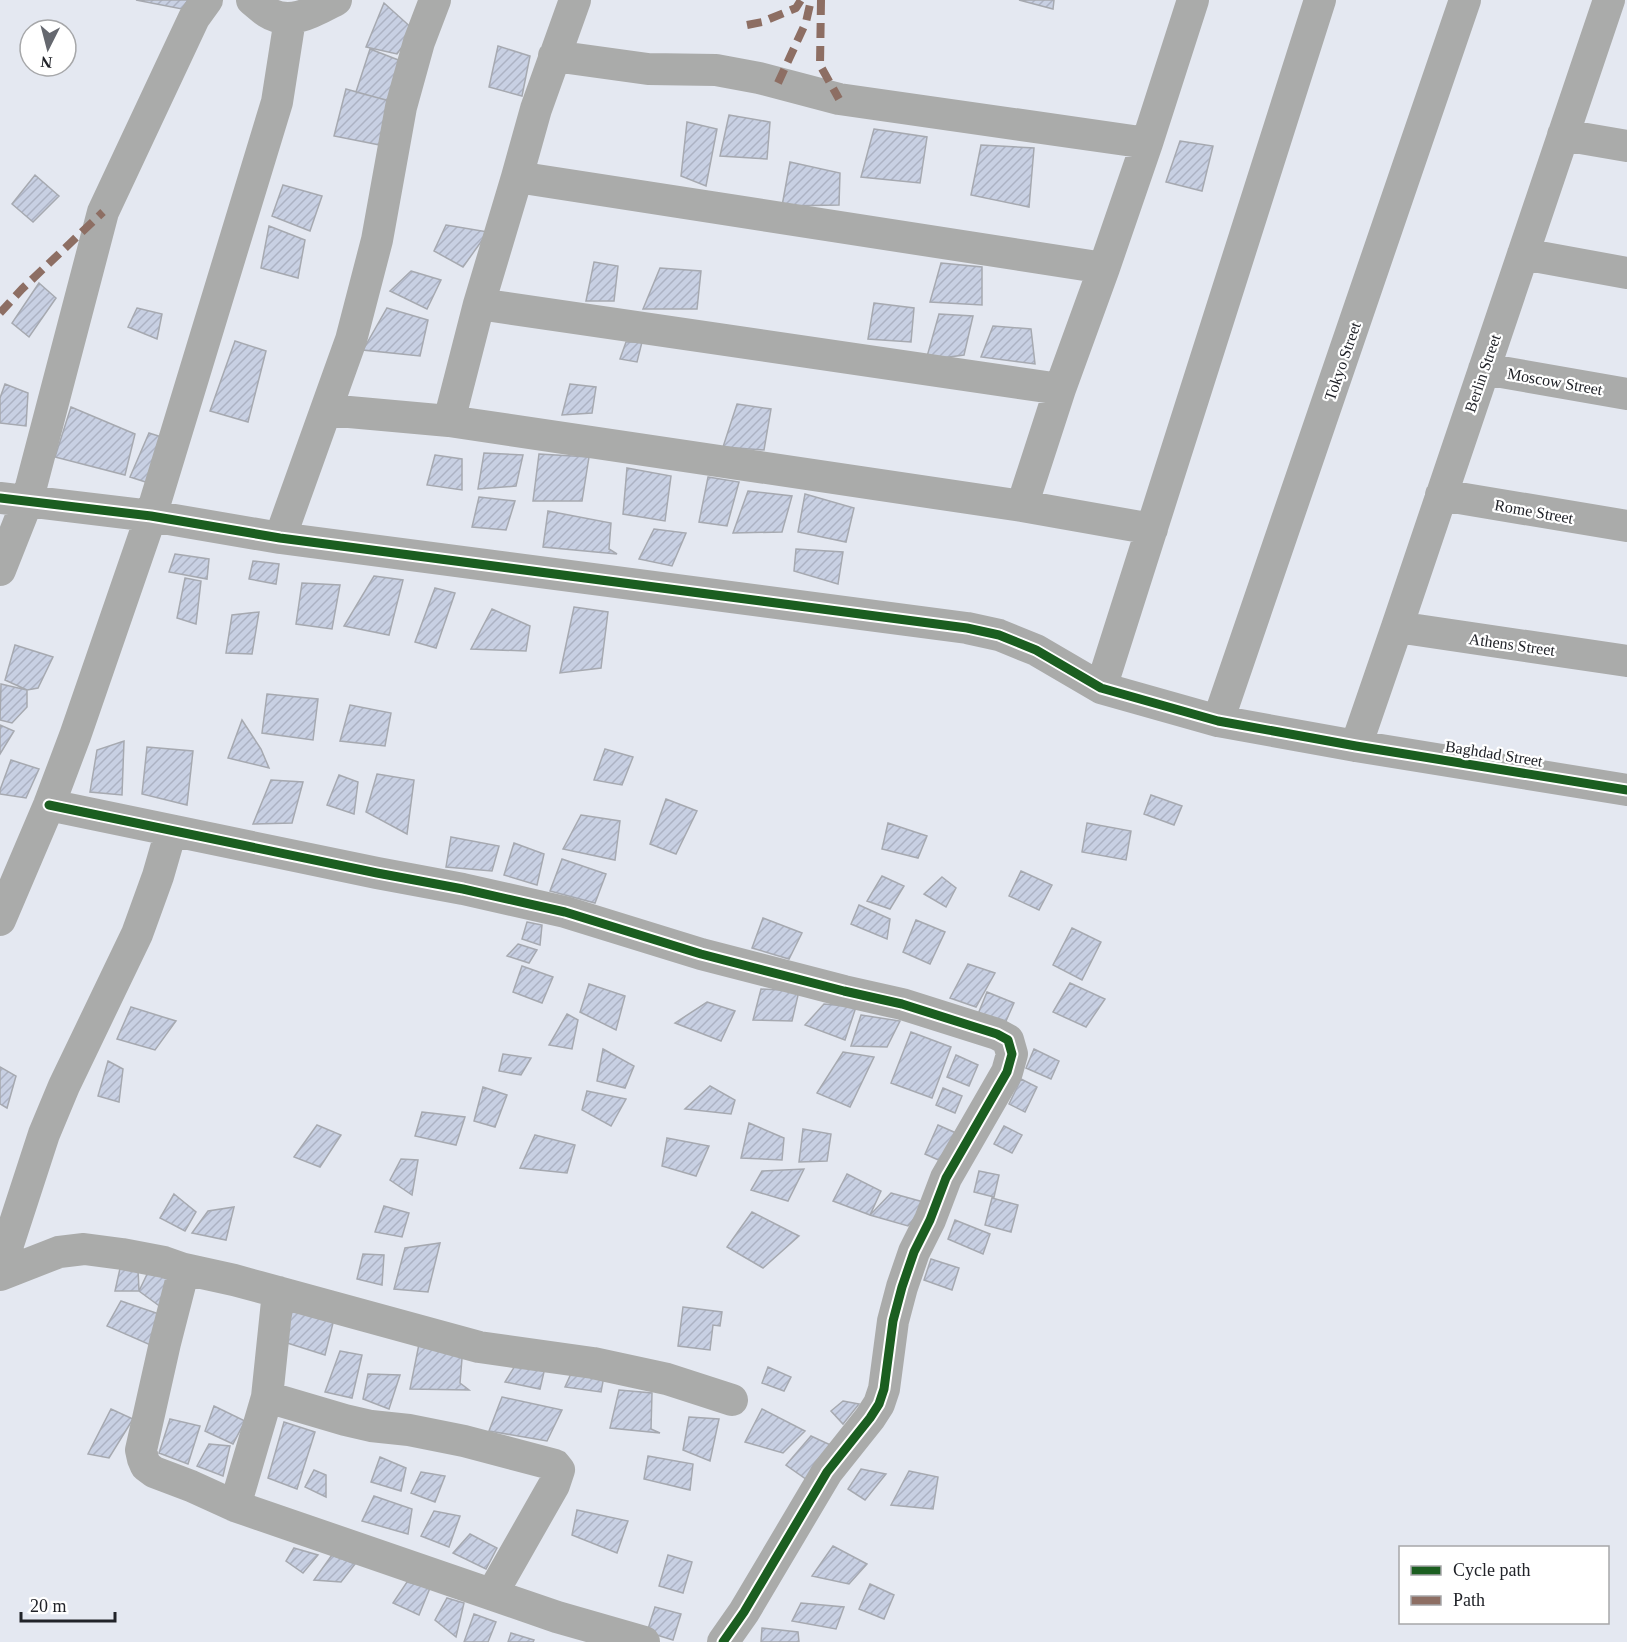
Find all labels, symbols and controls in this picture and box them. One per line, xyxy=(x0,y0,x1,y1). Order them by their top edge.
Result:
north arrow xyxy=(18,18,78,78)
text: N xyxy=(39,53,53,71)
street label: Tokyo Street xyxy=(1321,319,1365,403)
street label: Berlin Street xyxy=(1461,331,1504,414)
street label: Moscow Street xyxy=(1506,365,1604,398)
street label: Rome Street xyxy=(1493,496,1575,527)
street label: Athens Street xyxy=(1468,630,1557,659)
street label: Baghdad Street xyxy=(1444,737,1544,771)
legend xyxy=(1399,1546,1609,1624)
text: Cycle path xyxy=(1453,1560,1530,1580)
scale bar xyxy=(21,1585,116,1623)
text: Path xyxy=(1453,1590,1485,1610)
text: 20 m xyxy=(30,1596,67,1616)

